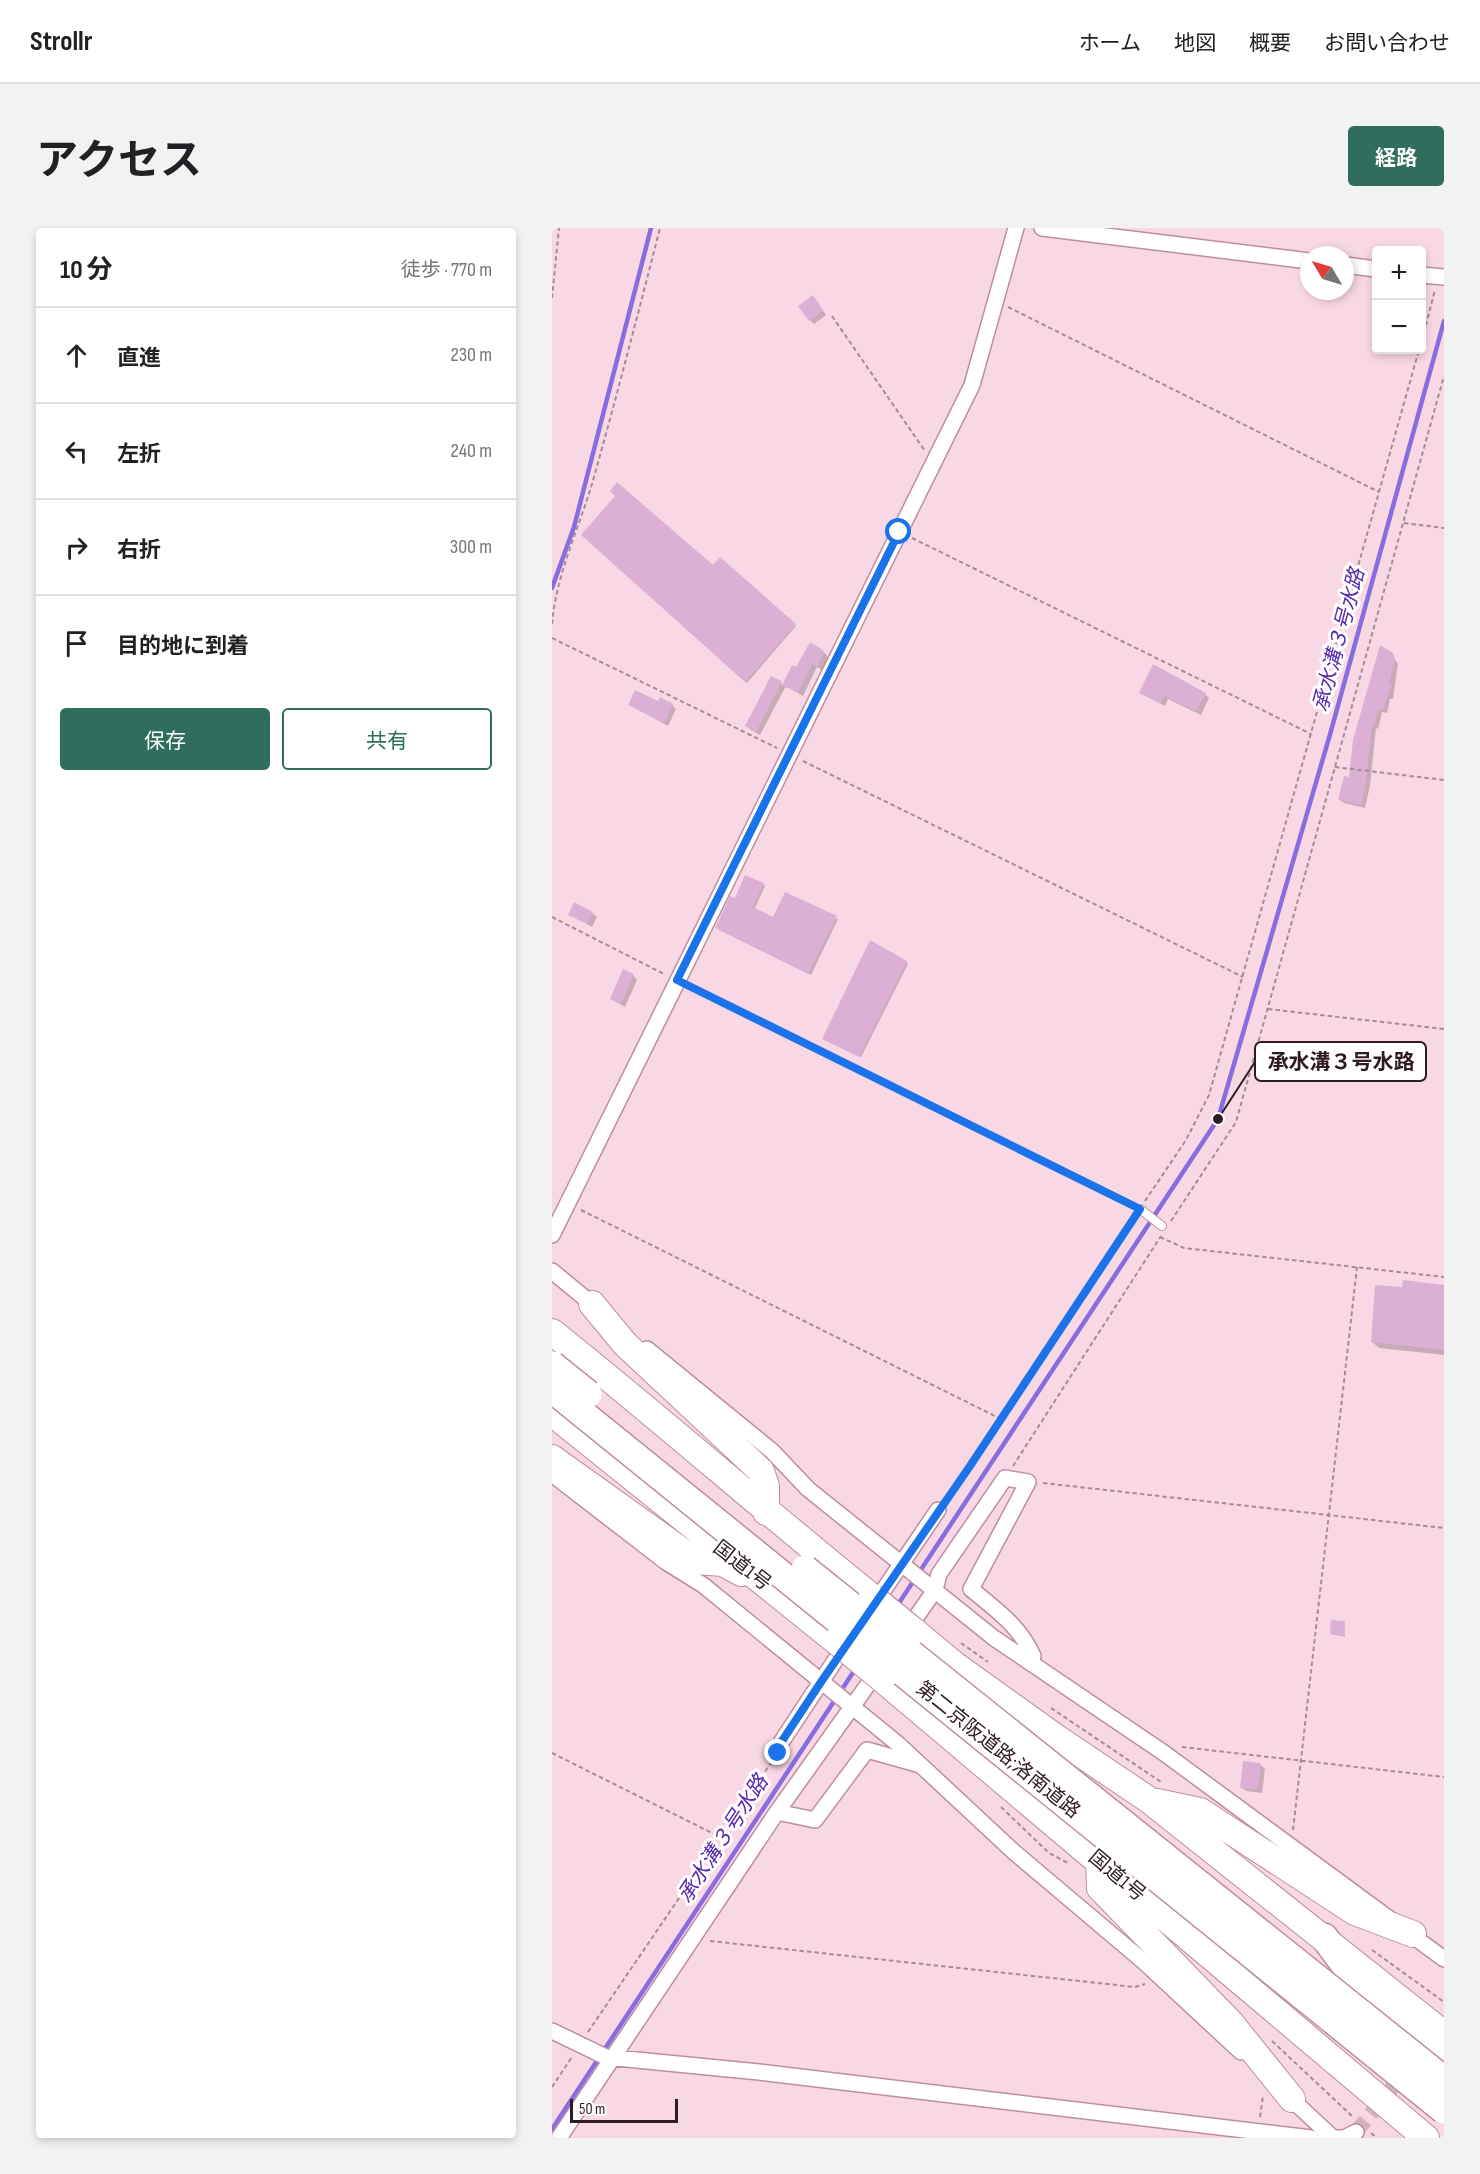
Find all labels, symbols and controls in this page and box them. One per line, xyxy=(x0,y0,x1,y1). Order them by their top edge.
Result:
text: Strollr xyxy=(30,25,92,58)
text: ホーム xyxy=(1079,31,1141,56)
text: 地図 xyxy=(1174,31,1216,56)
text: 概要 xyxy=(1249,31,1291,56)
text: お問い合わせ xyxy=(1324,31,1450,56)
button: 経路 xyxy=(1348,126,1444,186)
text: アクセス xyxy=(36,136,202,187)
north arrow xyxy=(1300,246,1354,300)
map controls xyxy=(1372,246,1426,354)
button: + xyxy=(1372,246,1426,300)
text: 10 分 xyxy=(60,255,113,286)
text: 徒歩 · 770 m xyxy=(401,258,492,282)
button: − xyxy=(1372,300,1426,354)
icon: ahead xyxy=(60,339,93,372)
text: 230 m xyxy=(450,343,492,367)
text: 直進 xyxy=(117,345,161,372)
icon: left xyxy=(60,435,93,468)
text: 240 m xyxy=(451,439,492,463)
text: 左折 xyxy=(117,441,161,468)
route start xyxy=(885,518,911,544)
icon: right xyxy=(60,531,93,564)
text: 300 m xyxy=(450,535,492,559)
text: 右折 xyxy=(117,537,161,564)
water label: 承水溝３号水路 xyxy=(1308,564,1371,714)
icon: arrive xyxy=(60,627,93,660)
text: 目的地に到着 xyxy=(117,633,249,660)
button: 保存 xyxy=(60,708,270,770)
button: 共有 xyxy=(282,708,492,770)
callout: 承水溝３号水路 xyxy=(1255,1042,1426,1081)
text: 承水溝３号水路 xyxy=(1268,1050,1415,1075)
street label: 国道1号 xyxy=(708,1536,776,1596)
street label: 第二京阪道路;洛南道路 xyxy=(911,1677,1085,1823)
route end xyxy=(764,1739,790,1765)
water label: 承水溝３号水路 xyxy=(672,1769,775,1907)
street label: 国道1号 xyxy=(1084,1845,1150,1907)
scale bar xyxy=(570,2096,678,2124)
text: 50 m xyxy=(579,2100,605,2119)

